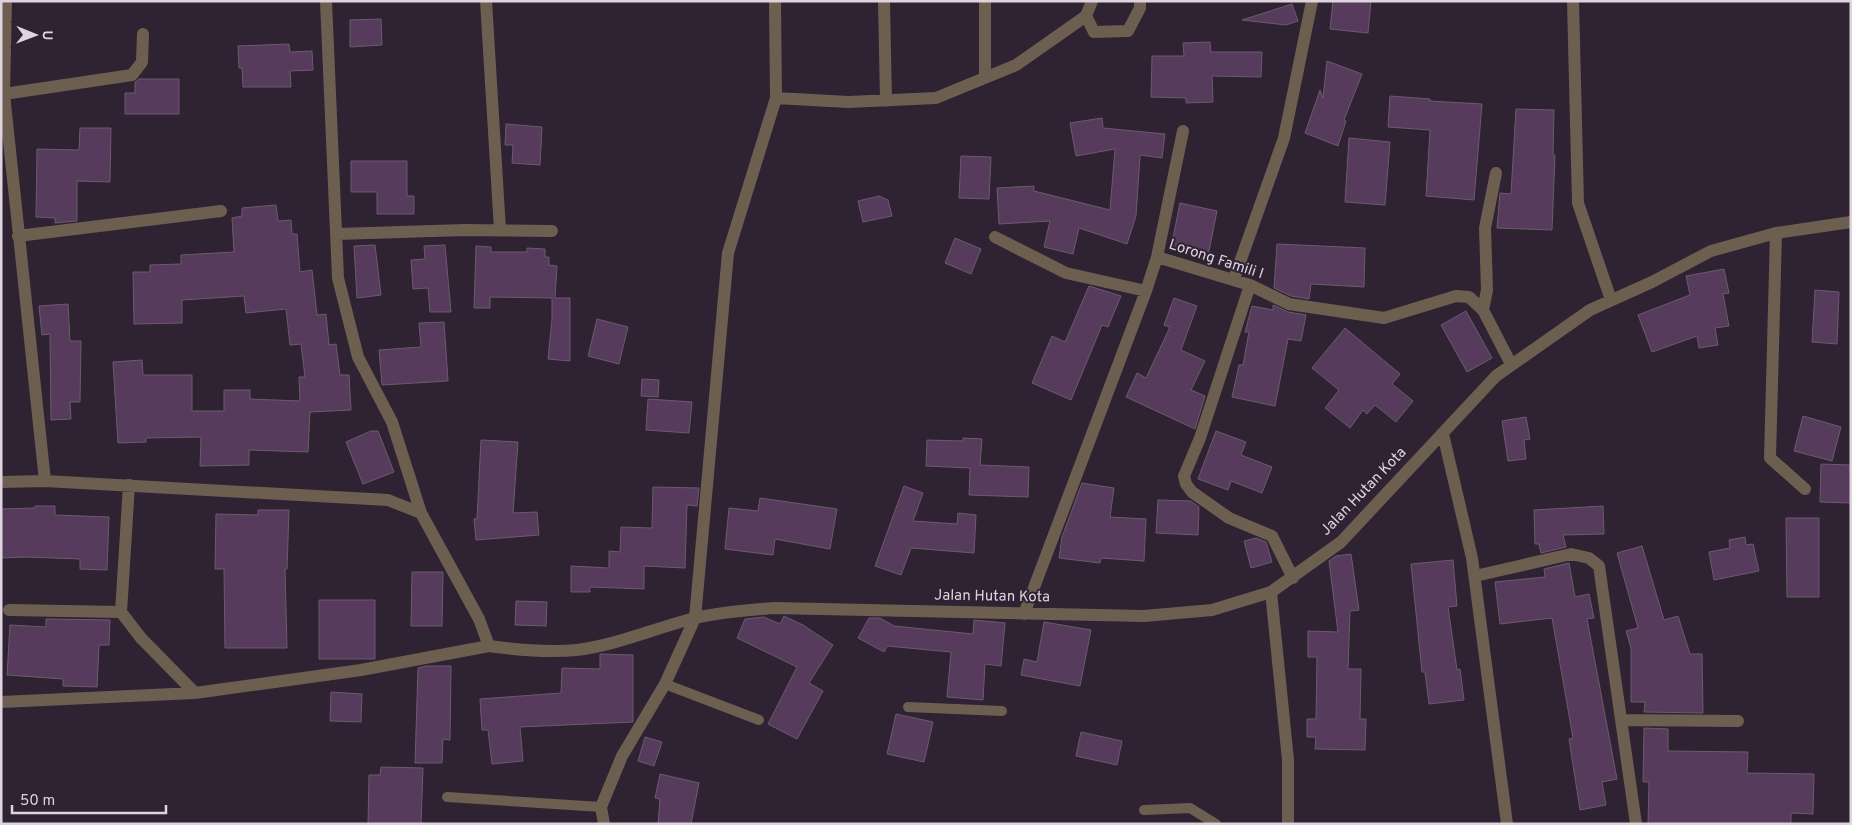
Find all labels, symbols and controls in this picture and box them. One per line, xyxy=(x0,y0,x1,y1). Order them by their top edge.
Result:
north arrow xyxy=(10,10,60,60)
text: U xyxy=(38,30,55,40)
street label: Lorong Famili I xyxy=(1166,236,1266,284)
street label: Jalan Hutan Kota xyxy=(1317,444,1411,540)
street label: Jalan Hutan Kota xyxy=(934,586,1050,608)
scale bar xyxy=(12,782,166,814)
text: 50 m xyxy=(20,792,55,811)

